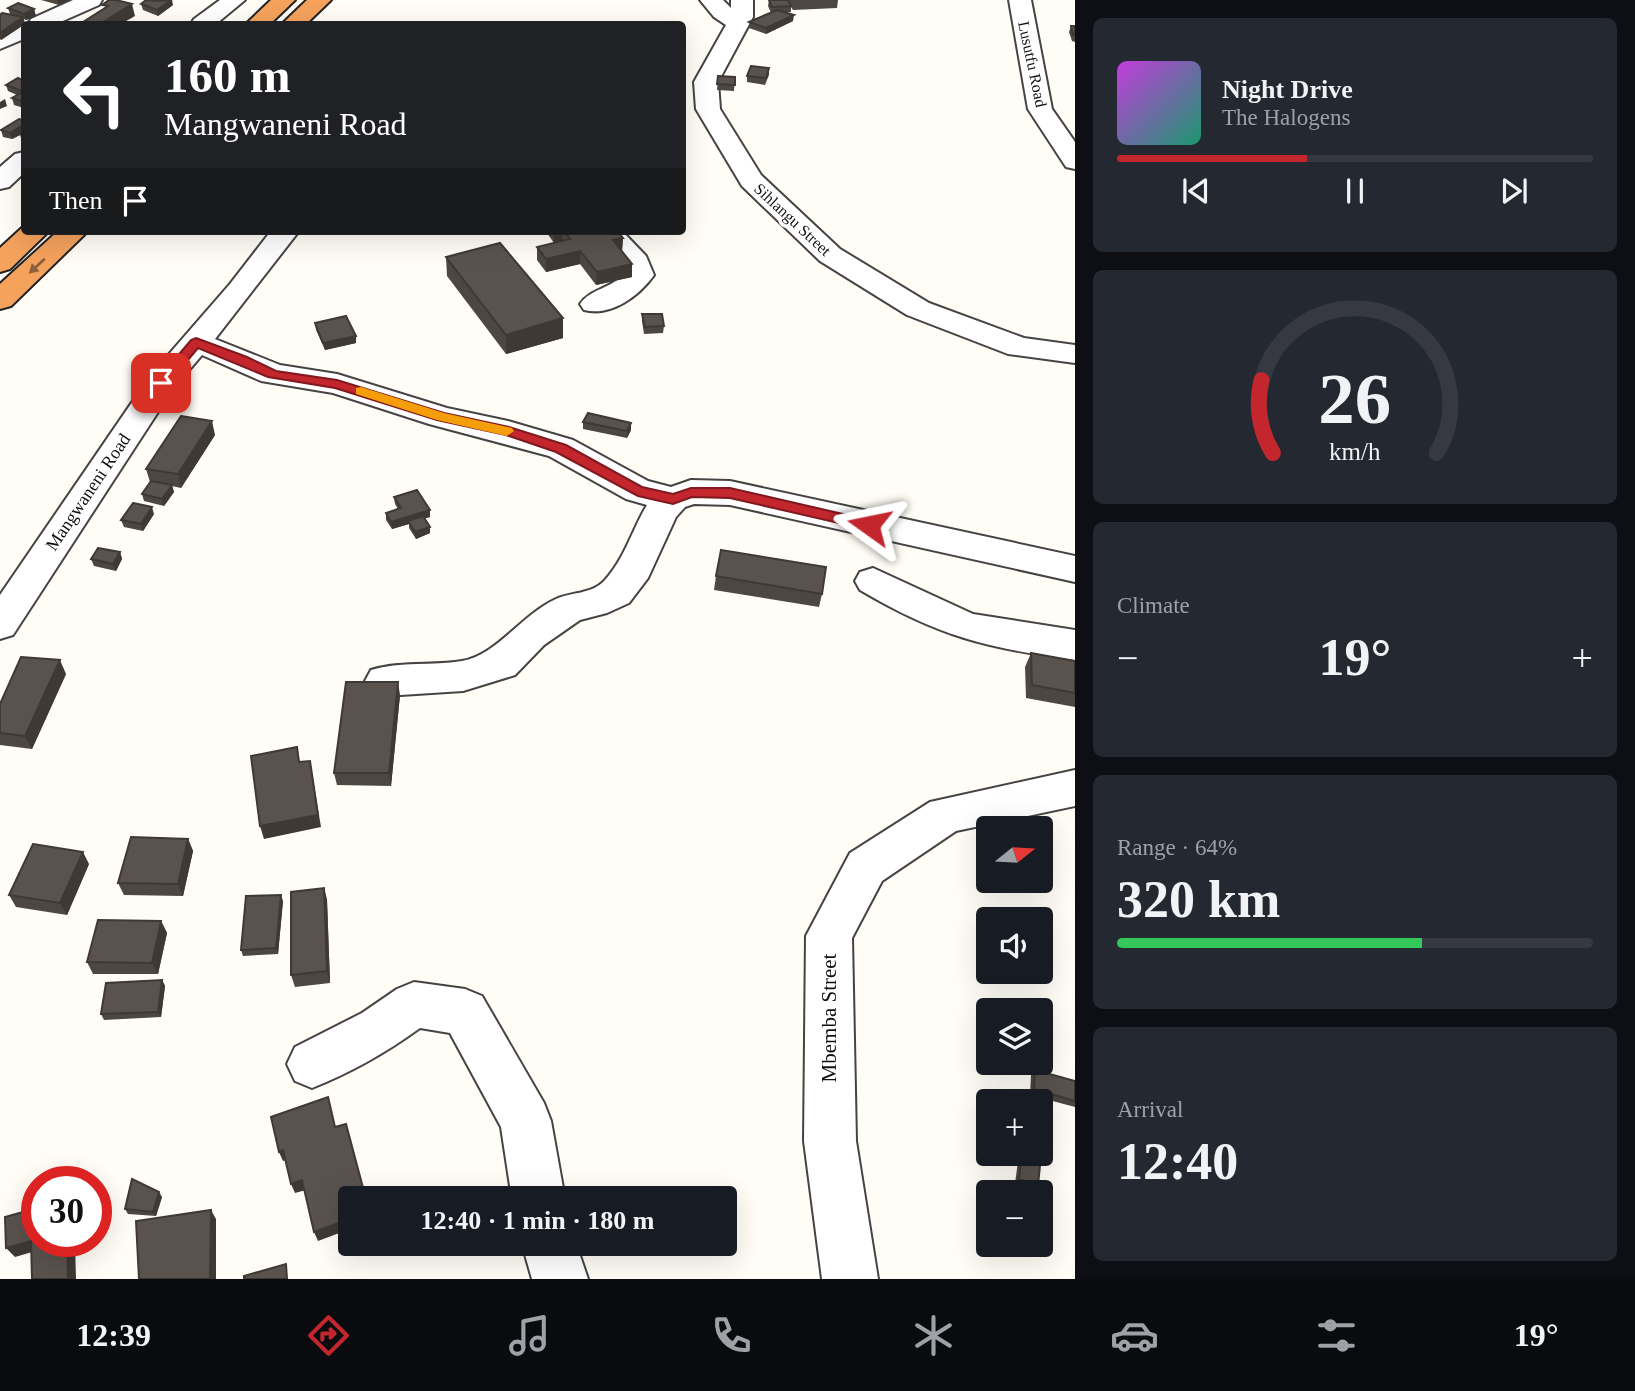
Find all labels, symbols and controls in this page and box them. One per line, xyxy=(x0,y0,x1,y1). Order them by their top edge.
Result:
street label: Lusutfu Road xyxy=(1015,20,1050,109)
text: 160 m xyxy=(164,48,291,103)
icon: left xyxy=(49,49,140,140)
text: Night Drive xyxy=(1222,75,1353,104)
text: The Halogens xyxy=(1222,105,1350,130)
text: Mangwaneni Road xyxy=(164,106,407,142)
icon: previous xyxy=(1177,172,1215,210)
icon: pause xyxy=(1336,172,1374,210)
icon: next xyxy=(1495,172,1533,210)
street label: Sihlangu Street xyxy=(750,180,835,260)
icon: arrive xyxy=(116,182,154,220)
text: Then xyxy=(49,186,102,215)
one-way arrow xyxy=(29,257,46,273)
pin xyxy=(131,353,191,413)
text: 26 xyxy=(1319,359,1391,440)
icon: arrive xyxy=(142,364,180,402)
street label: Mangwaneni Road xyxy=(42,430,134,554)
text: km/h xyxy=(1329,438,1381,465)
position arrow xyxy=(832,488,906,562)
text: Climate xyxy=(1117,593,1190,618)
text: 19° xyxy=(1319,629,1391,686)
text: − xyxy=(1117,637,1138,679)
text: + xyxy=(1572,637,1593,679)
north arrow xyxy=(976,816,1054,892)
map controls xyxy=(976,816,1053,1257)
text: Range · 64% xyxy=(1117,835,1237,860)
text: 320 km xyxy=(1117,871,1280,928)
button: sound xyxy=(976,907,1053,984)
street label: Mbemba Street xyxy=(817,953,841,1082)
button: layers xyxy=(976,998,1053,1075)
button: + xyxy=(976,1089,1053,1166)
text: Arrival xyxy=(1117,1097,1183,1122)
text: 12:40 xyxy=(1117,1133,1238,1190)
speed limit sign: 30 xyxy=(21,1166,112,1257)
button: − xyxy=(976,1180,1053,1257)
text: 12:40 · 1 min · 180 m xyxy=(421,1206,655,1235)
icon: directions xyxy=(304,1311,353,1360)
icon: music xyxy=(505,1311,554,1360)
icon: phone xyxy=(707,1311,756,1360)
icon: climate xyxy=(909,1311,958,1360)
icon: car xyxy=(1110,1311,1159,1360)
icon: filters xyxy=(1312,1311,1361,1360)
text: 12:39 xyxy=(76,1317,151,1353)
text: 19° xyxy=(1514,1317,1559,1353)

